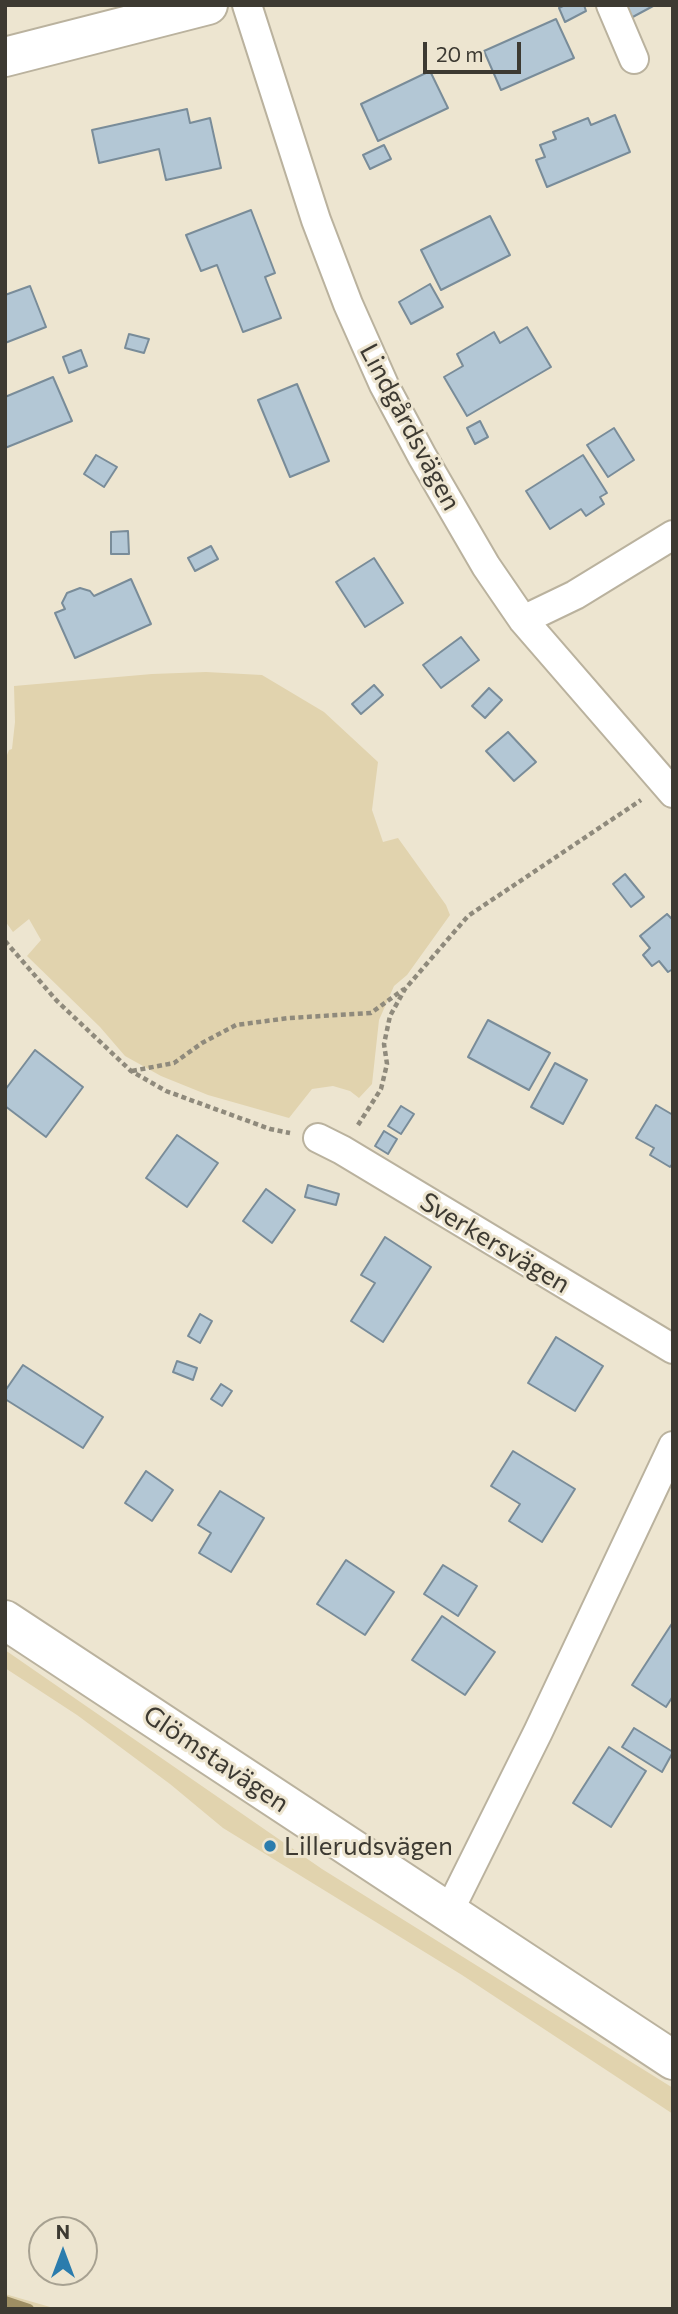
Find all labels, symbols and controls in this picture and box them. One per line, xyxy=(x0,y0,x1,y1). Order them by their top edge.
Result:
scale bar xyxy=(426,28,524,72)
text: 20 m xyxy=(436,41,484,66)
street label: Lindgårdsvägen xyxy=(353,338,467,516)
street label: Sverkersvägen xyxy=(414,1186,576,1300)
street label: Glömstavägen xyxy=(137,1699,295,1819)
place label: Lillerudsvägen xyxy=(284,1830,453,1862)
marker: Lillerudsvägen xyxy=(262,1838,278,1854)
north arrow xyxy=(28,2216,98,2286)
text: N xyxy=(56,2220,70,2243)

